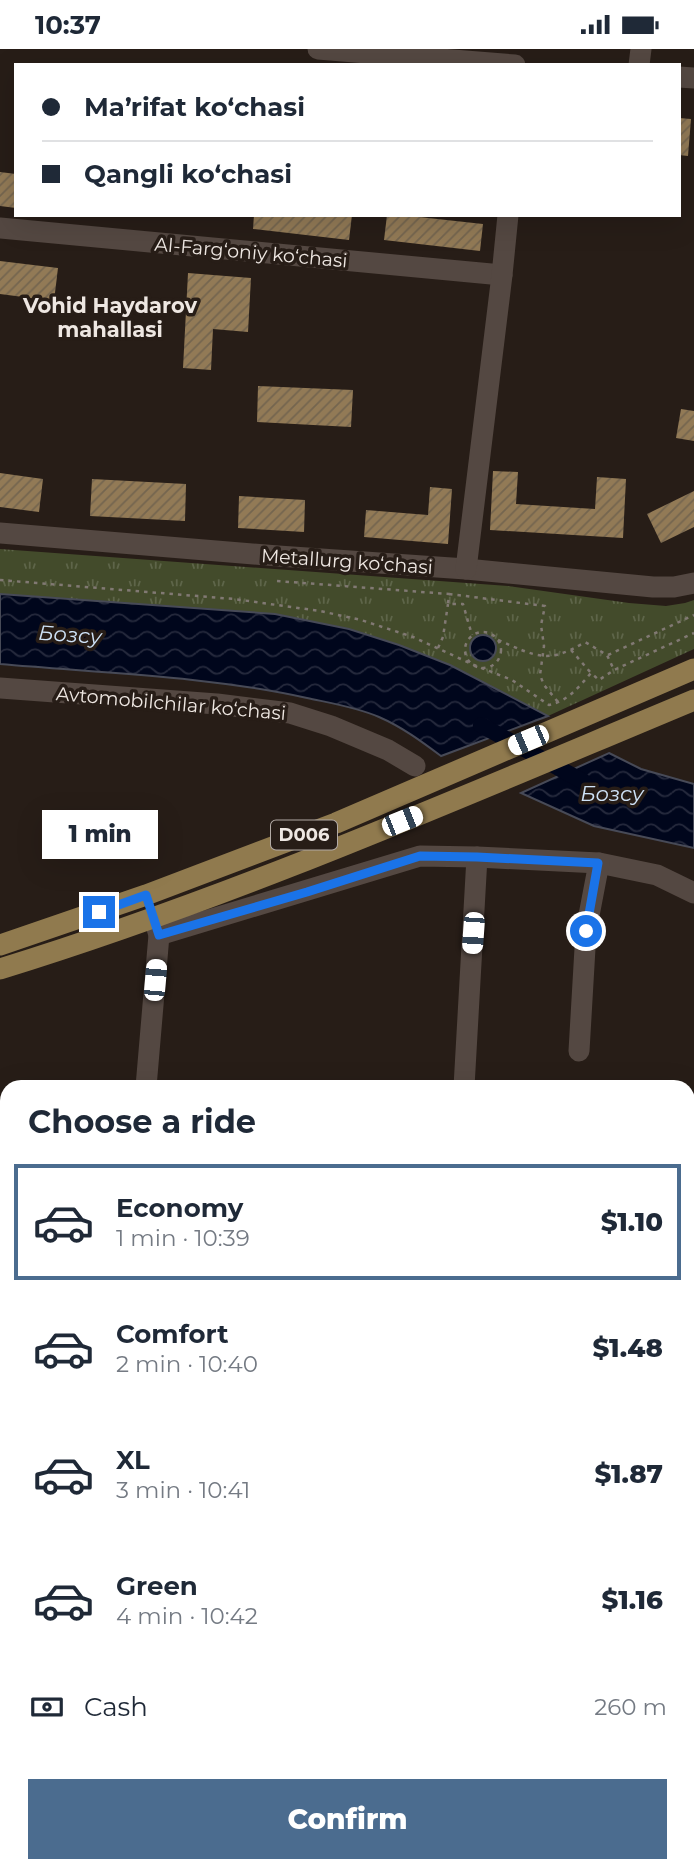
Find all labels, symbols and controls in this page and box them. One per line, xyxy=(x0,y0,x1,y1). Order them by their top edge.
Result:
text: 10:37 xyxy=(35,9,101,41)
text: Maʼrifat ko‘chasi xyxy=(84,91,305,123)
text: Qangli ko‘chasi xyxy=(84,158,292,190)
street label: Al-Farg‘oniy ko‘chasi xyxy=(154,233,348,272)
district label: Vohid Haydarov mahallasi xyxy=(22,293,197,342)
street label: Metallurg ko‘chasi xyxy=(260,544,434,579)
water label: Бозсу xyxy=(37,620,104,649)
street label: Avtomobilchilar ko‘chasi xyxy=(55,682,287,725)
car xyxy=(505,722,552,758)
water label: Бозсу xyxy=(580,781,645,806)
car xyxy=(379,803,426,839)
callout: 1 min xyxy=(41,811,157,859)
text: 1 min xyxy=(68,820,132,848)
road number: D006 xyxy=(271,821,337,849)
route end xyxy=(83,896,115,928)
car xyxy=(462,911,485,955)
route start xyxy=(570,915,602,947)
car xyxy=(143,958,168,1002)
text: Choose a ride xyxy=(28,1102,256,1141)
icon: car xyxy=(32,1191,95,1254)
text: Economy xyxy=(116,1192,243,1224)
text: $1.10 xyxy=(601,1206,663,1238)
text: 1 min · 10:39 xyxy=(116,1224,250,1252)
icon: car xyxy=(32,1317,95,1380)
text: Comfort xyxy=(116,1318,228,1350)
text: $1.48 xyxy=(593,1332,663,1364)
text: 2 min · 10:40 xyxy=(116,1350,258,1378)
icon: car xyxy=(32,1443,95,1506)
text: XL xyxy=(116,1444,150,1476)
text: $1.87 xyxy=(594,1458,663,1490)
text: 3 min · 10:41 xyxy=(116,1476,250,1504)
icon: car xyxy=(32,1569,95,1632)
text: Green xyxy=(116,1570,198,1602)
text: $1.16 xyxy=(602,1584,663,1616)
text: 4 min · 10:42 xyxy=(116,1602,258,1630)
icon: cash xyxy=(28,1688,66,1726)
text: Cash xyxy=(84,1691,148,1723)
text: 260 m xyxy=(594,1693,667,1721)
button: Confirm xyxy=(28,1779,667,1859)

